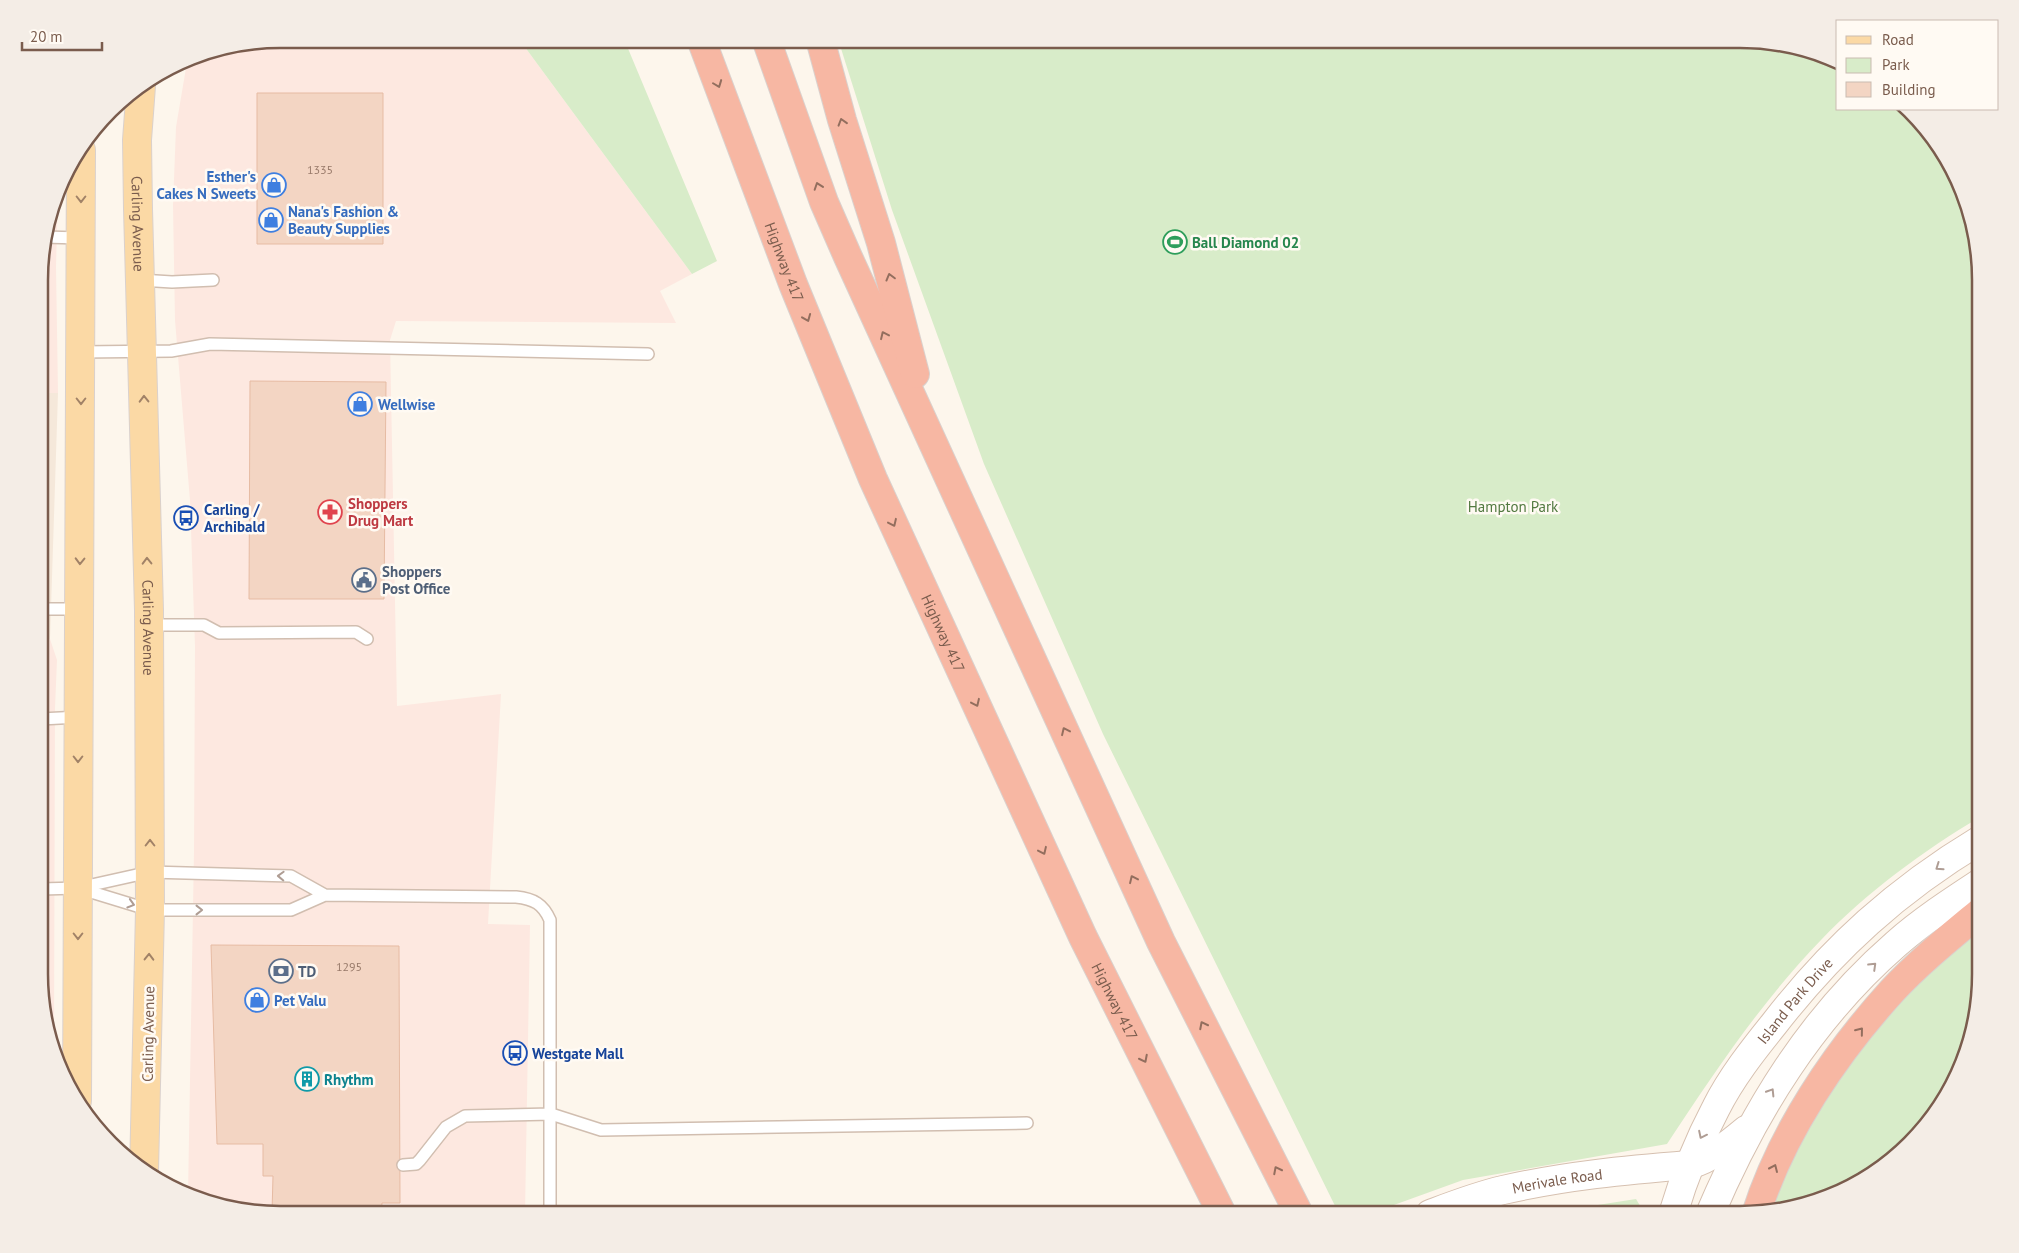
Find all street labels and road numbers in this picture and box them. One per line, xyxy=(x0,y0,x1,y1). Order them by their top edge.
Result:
street label: Carling Avenue xyxy=(128,176,149,272)
street label: Highway 417 xyxy=(761,219,809,304)
street label: Carling Avenue xyxy=(139,579,159,676)
street label: Highway 417 xyxy=(918,591,970,675)
street label: Island Park Drive xyxy=(1753,953,1836,1047)
street label: Highway 417 xyxy=(1088,959,1142,1043)
street label: Carling Avenue xyxy=(138,986,158,1082)
street label: Merivale Road xyxy=(1510,1164,1603,1197)

